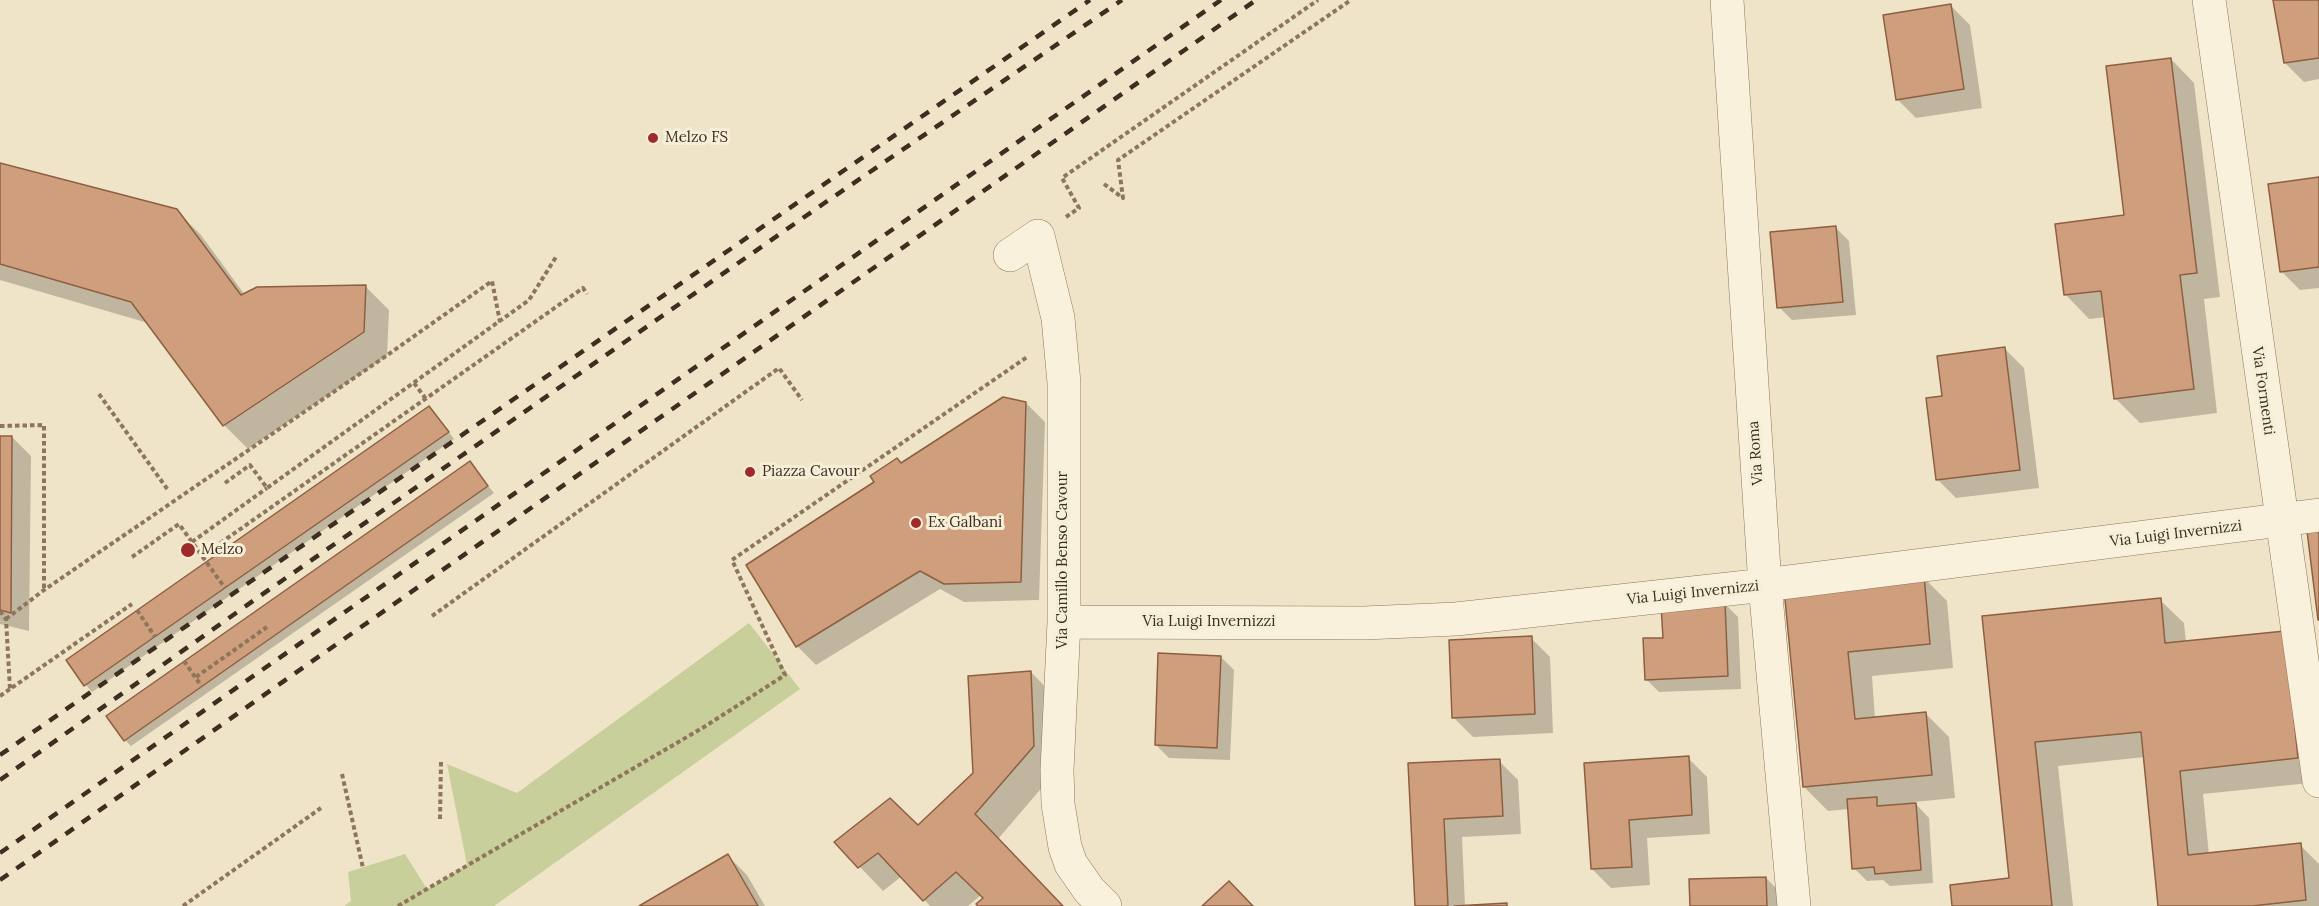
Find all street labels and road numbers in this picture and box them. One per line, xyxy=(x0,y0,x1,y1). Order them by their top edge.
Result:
street label: Via Formenti xyxy=(2248,346,2278,436)
street label: Via Roma xyxy=(1745,420,1767,486)
street label: Via Camillo Benso Cavour xyxy=(1054,471,1072,649)
street label: Via Luigi Invernizzi xyxy=(2109,517,2243,551)
street label: Via Luigi Invernizzi xyxy=(1626,577,1760,609)
street label: Via Luigi Invernizzi xyxy=(1143,613,1275,631)

